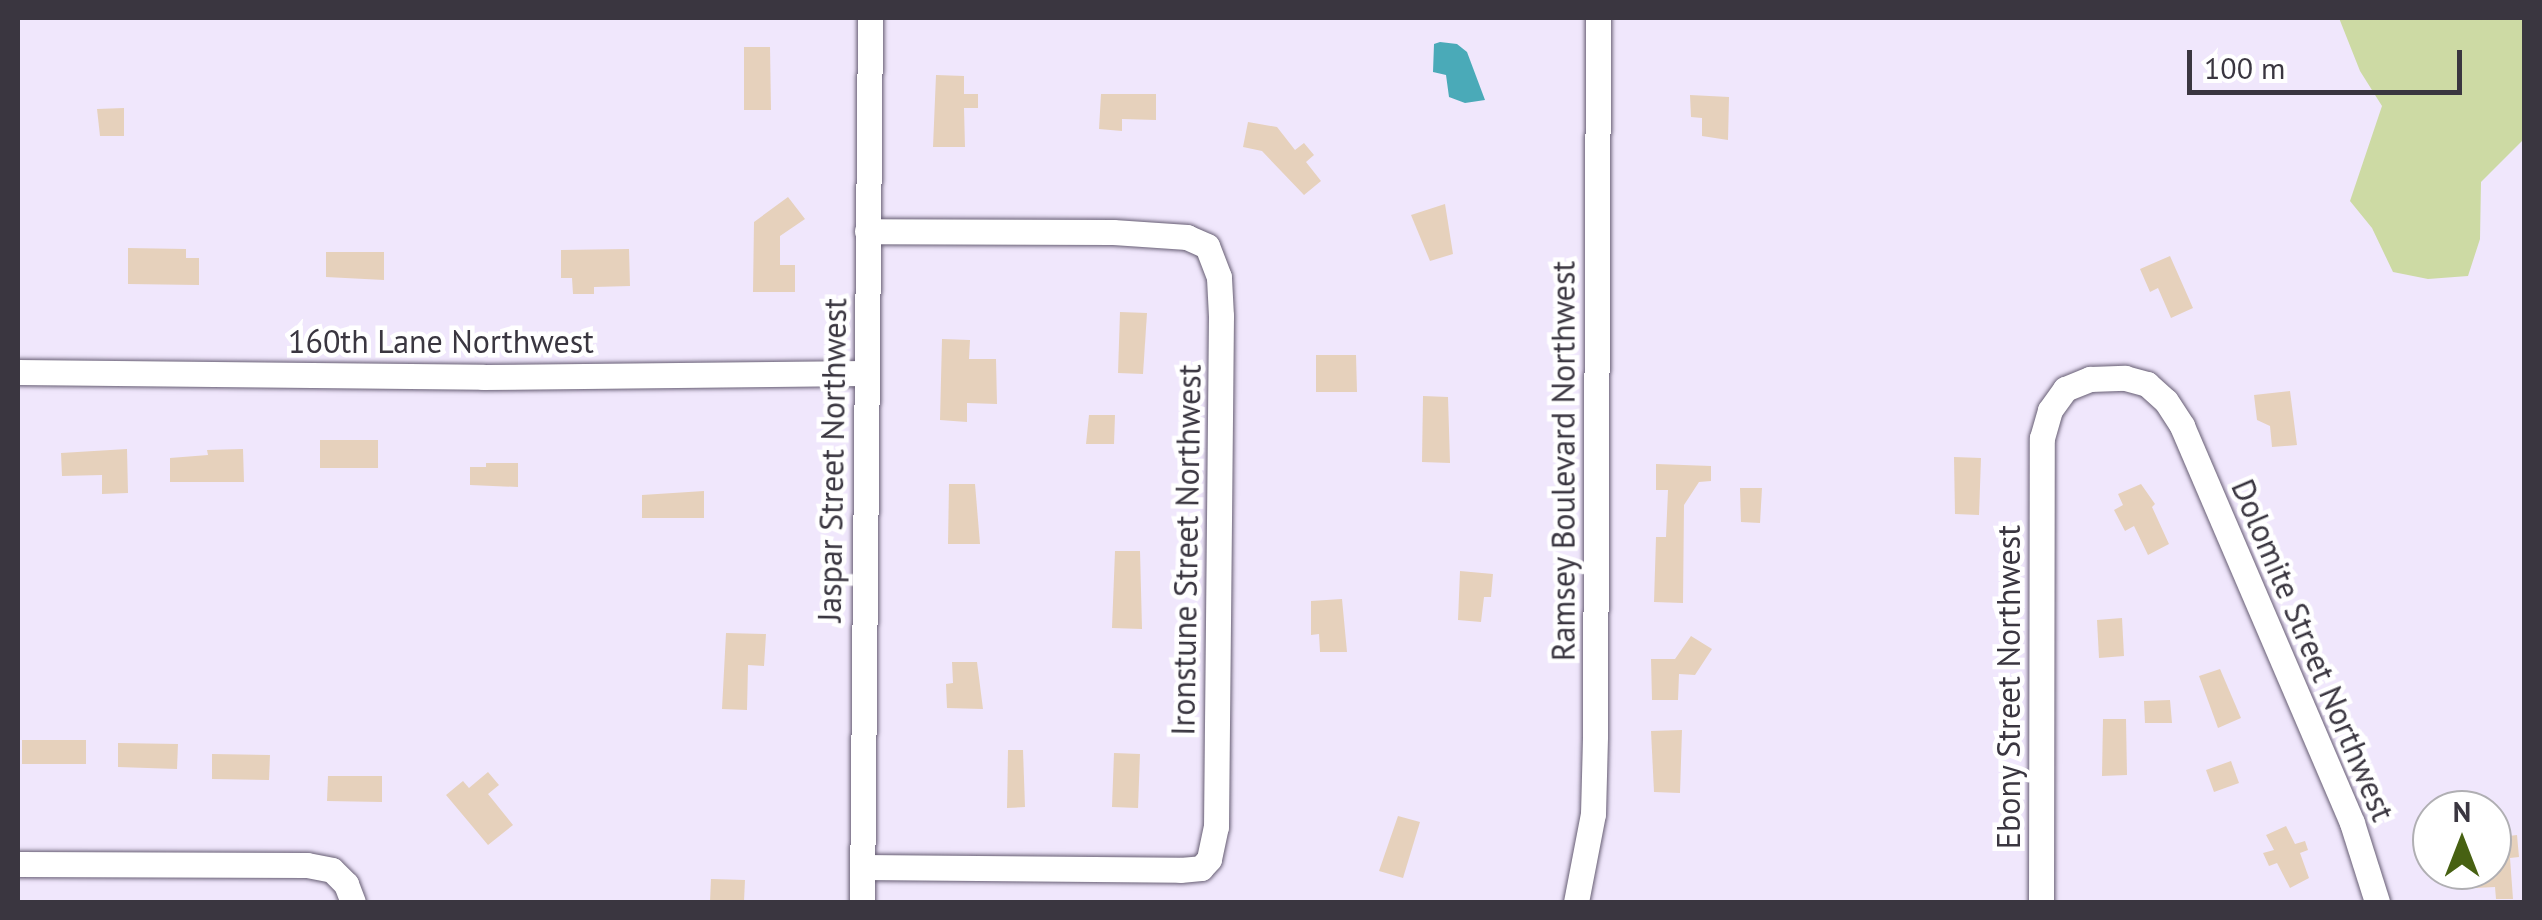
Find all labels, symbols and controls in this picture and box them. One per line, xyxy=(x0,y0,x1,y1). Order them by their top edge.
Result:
scale bar xyxy=(2192,30,2467,92)
text: 100 m xyxy=(2204,48,2285,87)
street label: Ramsey Boulevard Northwest xyxy=(1544,260,1582,662)
street label: Jaspar Street Northwest xyxy=(810,298,854,622)
street label: 160th Lane Northwest xyxy=(288,322,594,360)
street label: Ironstune Street Northwest xyxy=(1164,364,1208,736)
street label: Dolomite Street Northwest xyxy=(2224,473,2402,827)
street label: Ebony Street Northwest xyxy=(1989,524,2027,850)
north arrow xyxy=(2412,790,2512,890)
text: N xyxy=(2453,793,2471,830)

